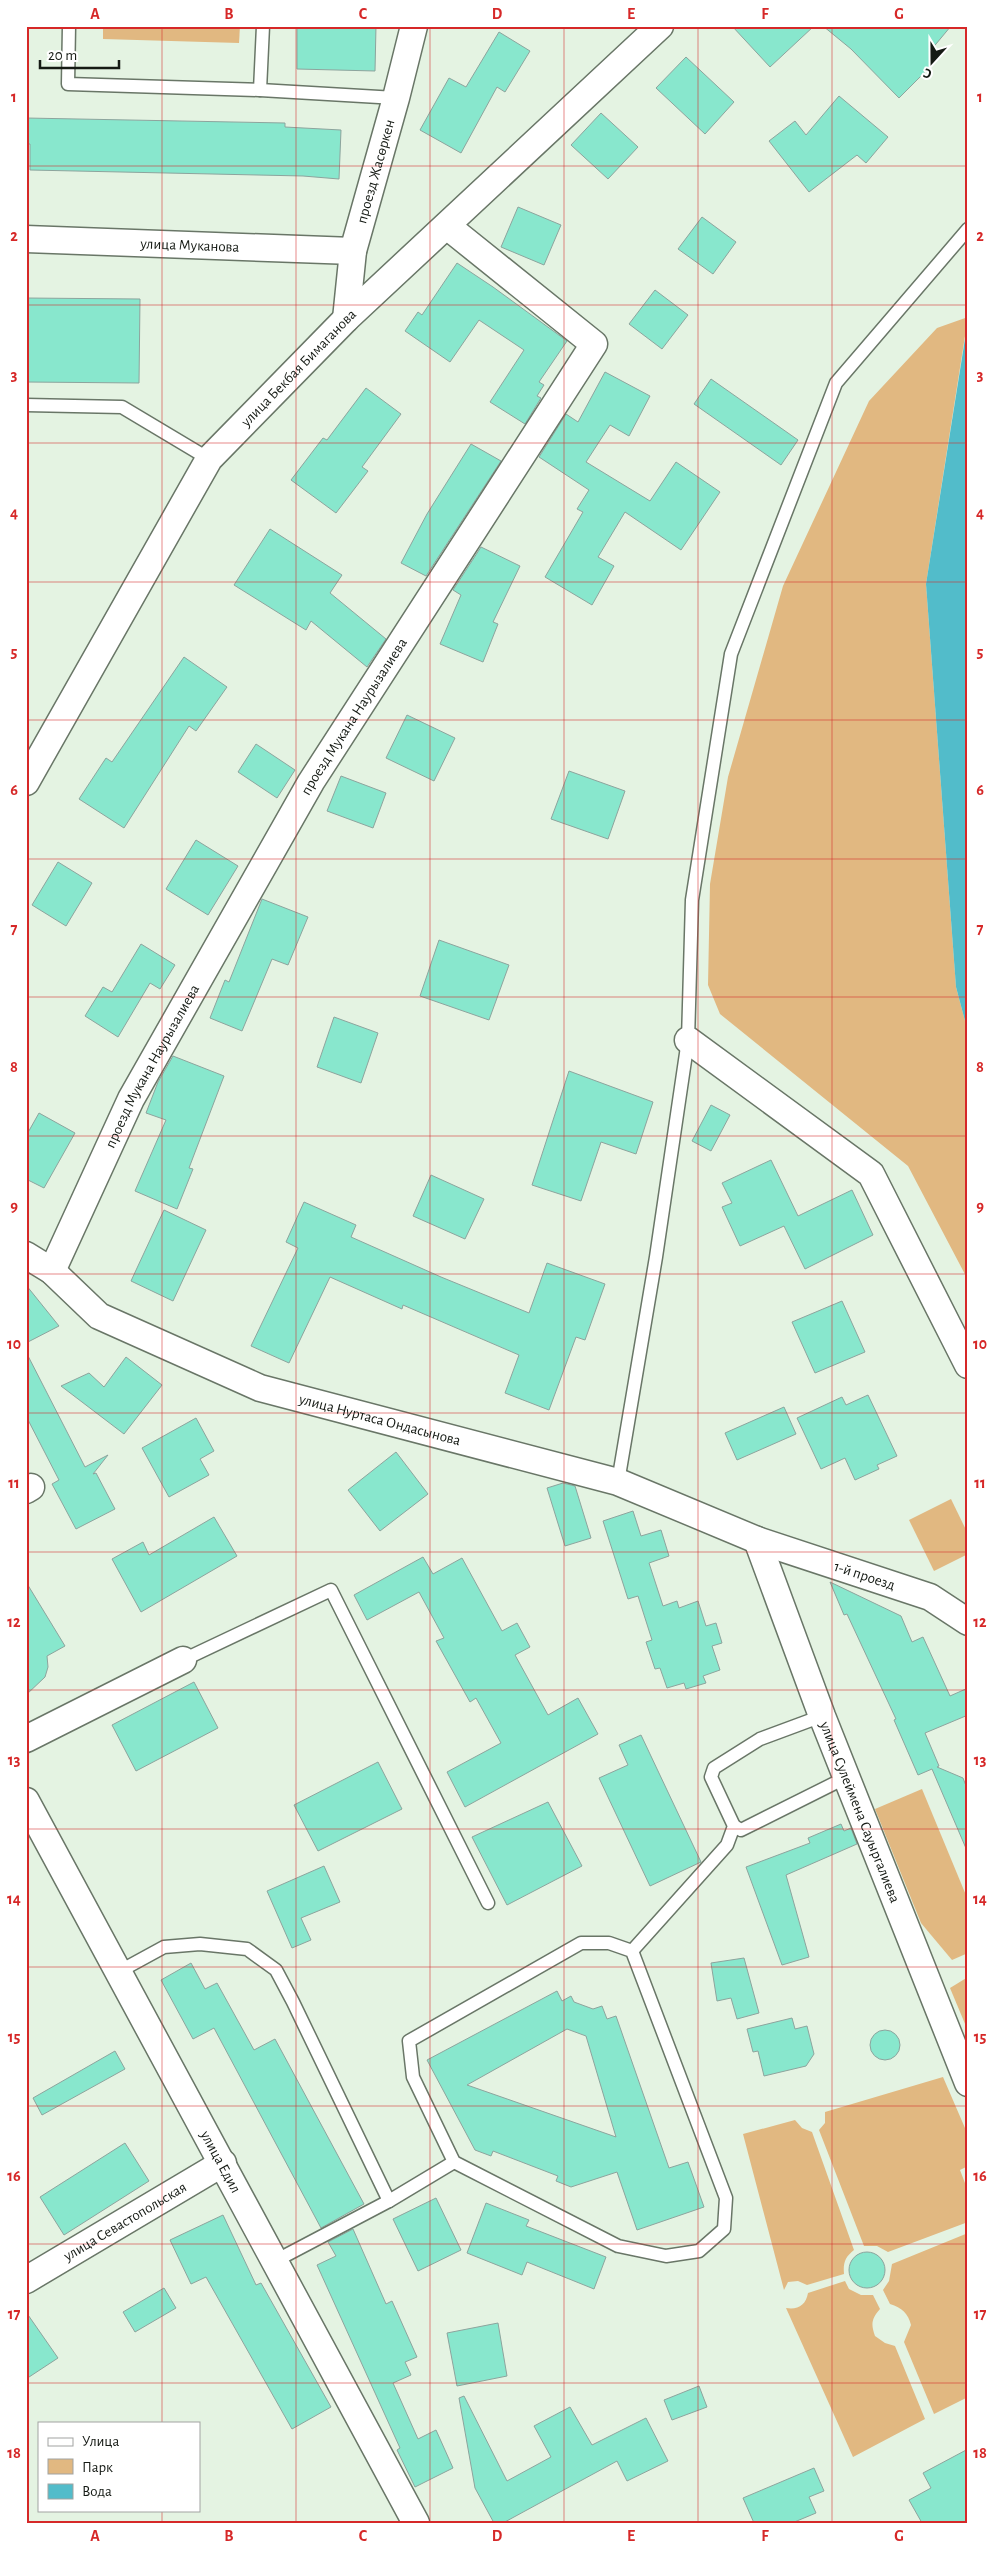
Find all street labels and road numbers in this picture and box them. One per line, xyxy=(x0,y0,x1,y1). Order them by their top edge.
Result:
street label: проезд Жасөркен xyxy=(354,118,397,225)
street label: улица Муканова xyxy=(139,236,240,254)
street label: улица Бекбая Бимаганова xyxy=(237,306,359,430)
street label: проезд Мукана Наурызалиева xyxy=(298,635,410,797)
street label: проезд Мукана Наурызалиева xyxy=(102,982,202,1150)
street label: улица Нуртаса Ондасынова xyxy=(297,1391,463,1448)
street label: 1-й проезд xyxy=(832,1558,897,1592)
street label: улица Сулеймена Сауыргалиева xyxy=(817,1718,903,1905)
street label: улица Едил xyxy=(197,2127,244,2195)
street label: улица Севастопольская xyxy=(60,2179,189,2264)

